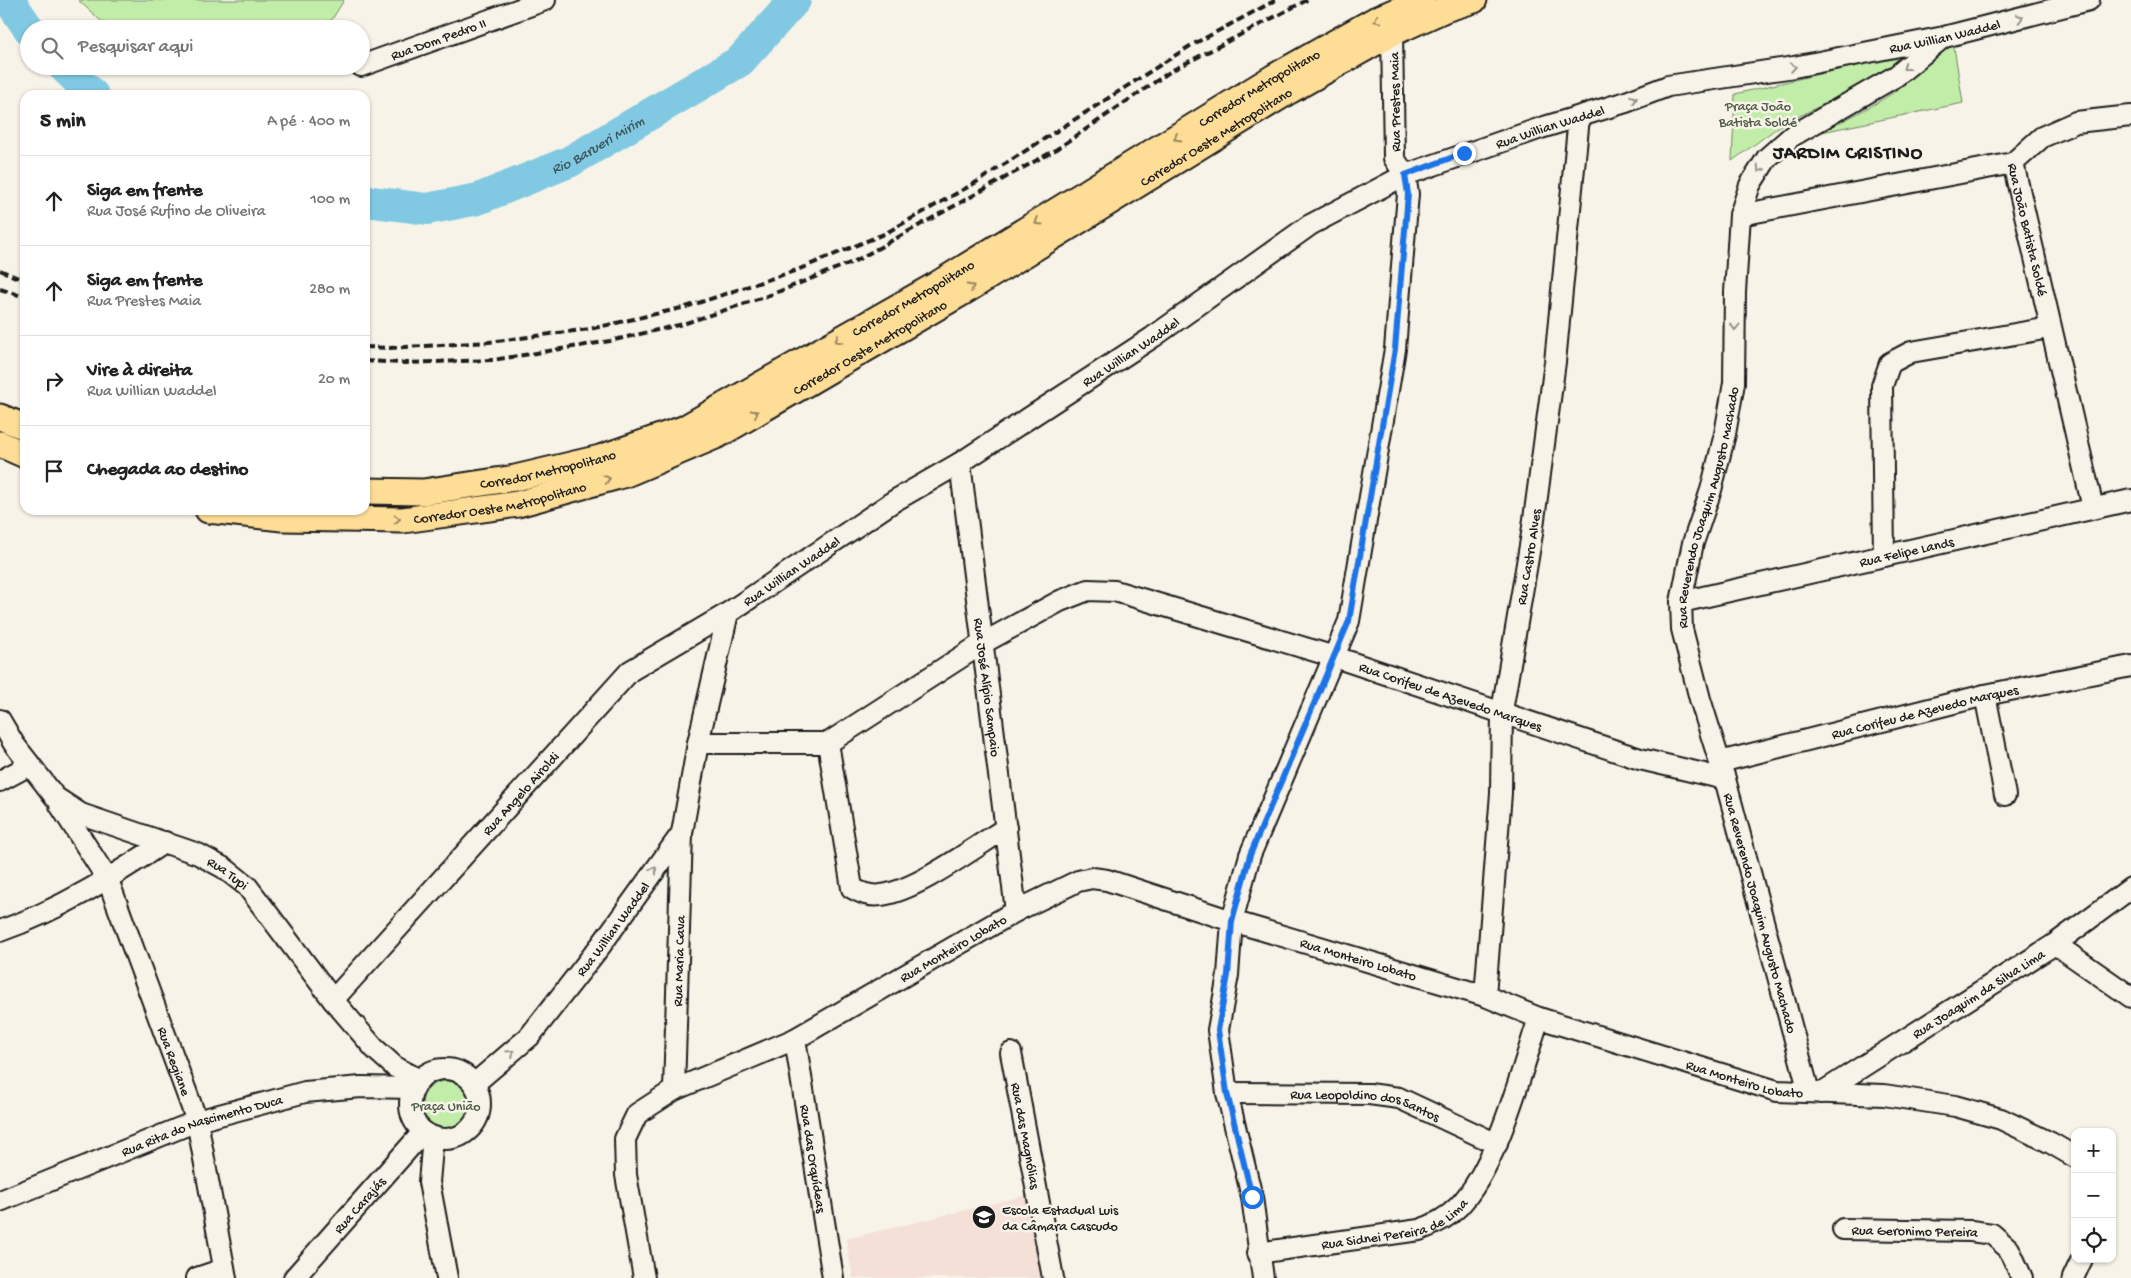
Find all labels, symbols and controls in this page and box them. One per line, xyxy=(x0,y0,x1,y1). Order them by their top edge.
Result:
one-way arrow xyxy=(2015,13,2024,24)
one-way arrow xyxy=(1374,14,1383,24)
street label: Rua Dom Pedro II xyxy=(389,16,489,66)
street label: Rua Willian Waddel xyxy=(1888,17,2002,59)
search box xyxy=(20,20,370,75)
icon: search xyxy=(38,34,66,62)
text: Pesquisar aqui xyxy=(78,36,193,59)
street label: Corredor Metropolitano xyxy=(1196,47,1324,132)
street label: Rua Prestes Maia xyxy=(1387,51,1406,152)
one-way arrow xyxy=(1789,62,1797,73)
one-way arrow xyxy=(1903,62,1912,70)
street label: Corredor Oeste Metropolitano xyxy=(1138,85,1296,192)
one-way arrow xyxy=(1629,95,1638,105)
park label: Praça João Batista Soldé xyxy=(1718,99,1798,132)
street label: Rua Willian Waddel xyxy=(1494,103,1607,154)
text: 5 min xyxy=(40,110,85,135)
text: A pé · 400 m xyxy=(267,113,350,132)
water label: Rio Barueri Mirim xyxy=(549,113,648,179)
one-way arrow xyxy=(1174,131,1183,141)
route end xyxy=(1453,142,1476,165)
district label: JARDIM CRISTINO xyxy=(1772,143,1923,166)
street label: Rua João Batista Soldé xyxy=(2002,162,2050,299)
one-way arrow xyxy=(1757,164,1766,173)
text: Siga em frente xyxy=(87,180,203,203)
icon: ahead xyxy=(40,187,68,215)
text: 100 m xyxy=(310,191,350,210)
text: Rua José Rufino de Oliveira xyxy=(87,203,266,222)
one-way arrow xyxy=(1034,215,1043,225)
street label: Corredor Metropolitano xyxy=(850,257,978,342)
text: Siga em frente xyxy=(87,270,203,293)
icon: ahead xyxy=(40,277,68,305)
text: 280 m xyxy=(309,281,350,300)
one-way arrow xyxy=(965,284,974,293)
text: Rua Prestes Maia xyxy=(87,293,201,312)
street label: Corredor Oeste Metropolitano xyxy=(791,297,951,400)
street label: Rua Willian Waddel xyxy=(1080,315,1184,392)
one-way arrow xyxy=(1729,323,1740,331)
one-way arrow xyxy=(835,334,844,344)
text: Vire à direita xyxy=(87,360,192,383)
icon: right xyxy=(40,367,68,395)
text: 20 m xyxy=(318,371,350,390)
text: Rua Willian Waddel xyxy=(87,383,216,402)
street label: Rua Reverendo Joaquim Augusto Machado xyxy=(1675,386,1744,629)
one-way arrow xyxy=(750,410,759,420)
street label: Corredor Metropolitano xyxy=(479,447,619,494)
icon: arrive xyxy=(40,457,68,485)
text: Chegada ao destino xyxy=(87,459,248,482)
one-way arrow xyxy=(603,475,611,485)
street label: Corredor Oeste Metropolitano xyxy=(413,479,589,529)
street label: Rua Castro Alves xyxy=(1514,507,1546,606)
one-way arrow xyxy=(393,514,401,524)
street label: Rua Willian Waddel xyxy=(741,534,844,611)
street label: Rua Felipe Lands xyxy=(1858,534,1956,572)
street label: Rua José Alípio Sampaio xyxy=(968,617,1003,758)
street label: Rua Corifeu de Azevedo Marques xyxy=(1356,660,1544,737)
street label: Rua Corifeu de Azevedo Marques xyxy=(1830,682,2021,744)
street label: Rua Angelo Airoldi xyxy=(480,749,564,840)
street label: Rua Reverendo Joaquim Augusto Machado xyxy=(1718,792,1799,1036)
street label: Rua Tupi xyxy=(203,854,251,895)
one-way arrow xyxy=(648,866,657,876)
street label: Rua Willian Waddel xyxy=(574,879,655,981)
street label: Rua Monteiro Lobato xyxy=(897,912,1011,987)
street label: Rua Maria Cava xyxy=(671,914,690,1007)
street label: Rua Monteiro Lobato xyxy=(1298,936,1418,986)
street label: Rua Joaquim da Silva Lima xyxy=(1910,946,2050,1044)
street label: Rua Regiane xyxy=(152,1025,193,1099)
one-way arrow xyxy=(506,1050,515,1059)
street label: Rua Monteiro Lobato xyxy=(1683,1058,1804,1103)
street label: Rua das Magnólias xyxy=(1006,1081,1042,1191)
street label: Rua Leopoldino dos Santos xyxy=(1290,1087,1443,1127)
street label: Rua Rita do Nascimento Duca xyxy=(119,1092,286,1162)
park label: Praça União xyxy=(410,1099,481,1116)
street label: Rua das Orquídeas xyxy=(795,1104,829,1215)
map controls xyxy=(2071,1128,2116,1263)
button: + xyxy=(2071,1128,2116,1173)
button: − xyxy=(2071,1173,2116,1218)
street label: Rua Carajás xyxy=(331,1174,391,1238)
route start xyxy=(1241,1186,1264,1209)
street label: Rua Sidnei Pereira de Lima xyxy=(1320,1195,1474,1255)
place label: Escola Estadual Luis da Câmara Cascudo xyxy=(1002,1203,1119,1236)
school or university icon: Escola Estadual Luis da Câmara Cascudo xyxy=(971,1204,997,1230)
button: locate xyxy=(2071,1218,2116,1263)
street label: Rua Geronimo Pereira xyxy=(1852,1223,1980,1243)

